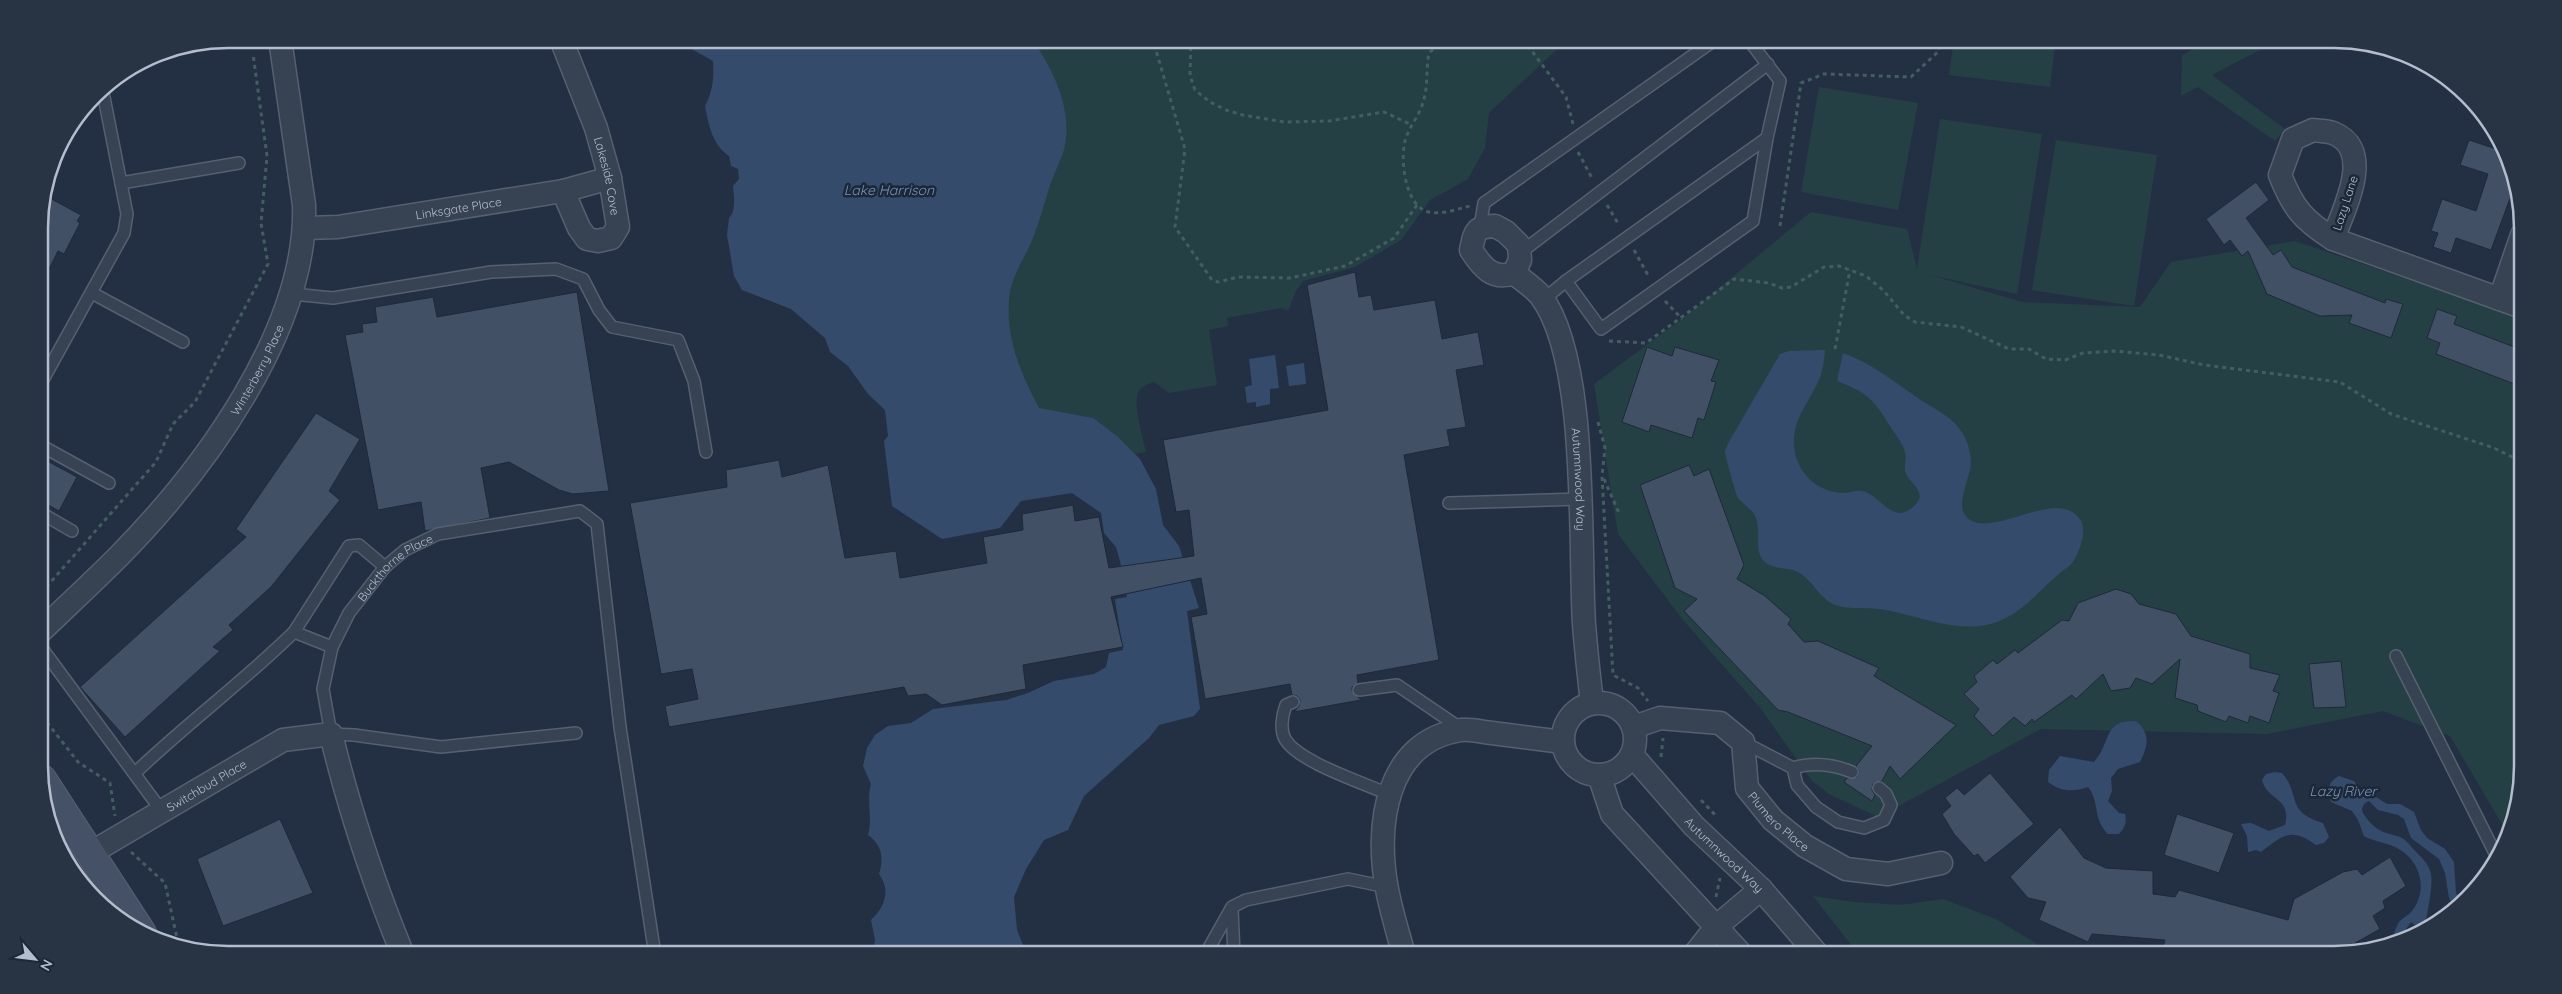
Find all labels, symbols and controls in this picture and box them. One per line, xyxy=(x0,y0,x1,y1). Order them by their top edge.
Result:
street label: Lakeside Cove xyxy=(591,135,623,217)
street label: Lazy Lane xyxy=(2329,173,2361,232)
water label: Lake Harrison xyxy=(844,181,935,199)
street label: Linksgate Place xyxy=(414,193,503,222)
street label: Winterberry Place xyxy=(227,322,287,418)
street label: Autumnwood Way xyxy=(1569,427,1589,531)
street label: Buckthorne Place xyxy=(354,530,435,604)
street label: Switchbud Place xyxy=(164,756,249,814)
water label: Lazy River xyxy=(2309,782,2378,800)
street label: Plumero Place xyxy=(1745,788,1812,854)
street label: Autumnwood Way xyxy=(1682,814,1767,895)
north arrow xyxy=(10,934,60,984)
text: N xyxy=(36,956,57,974)

